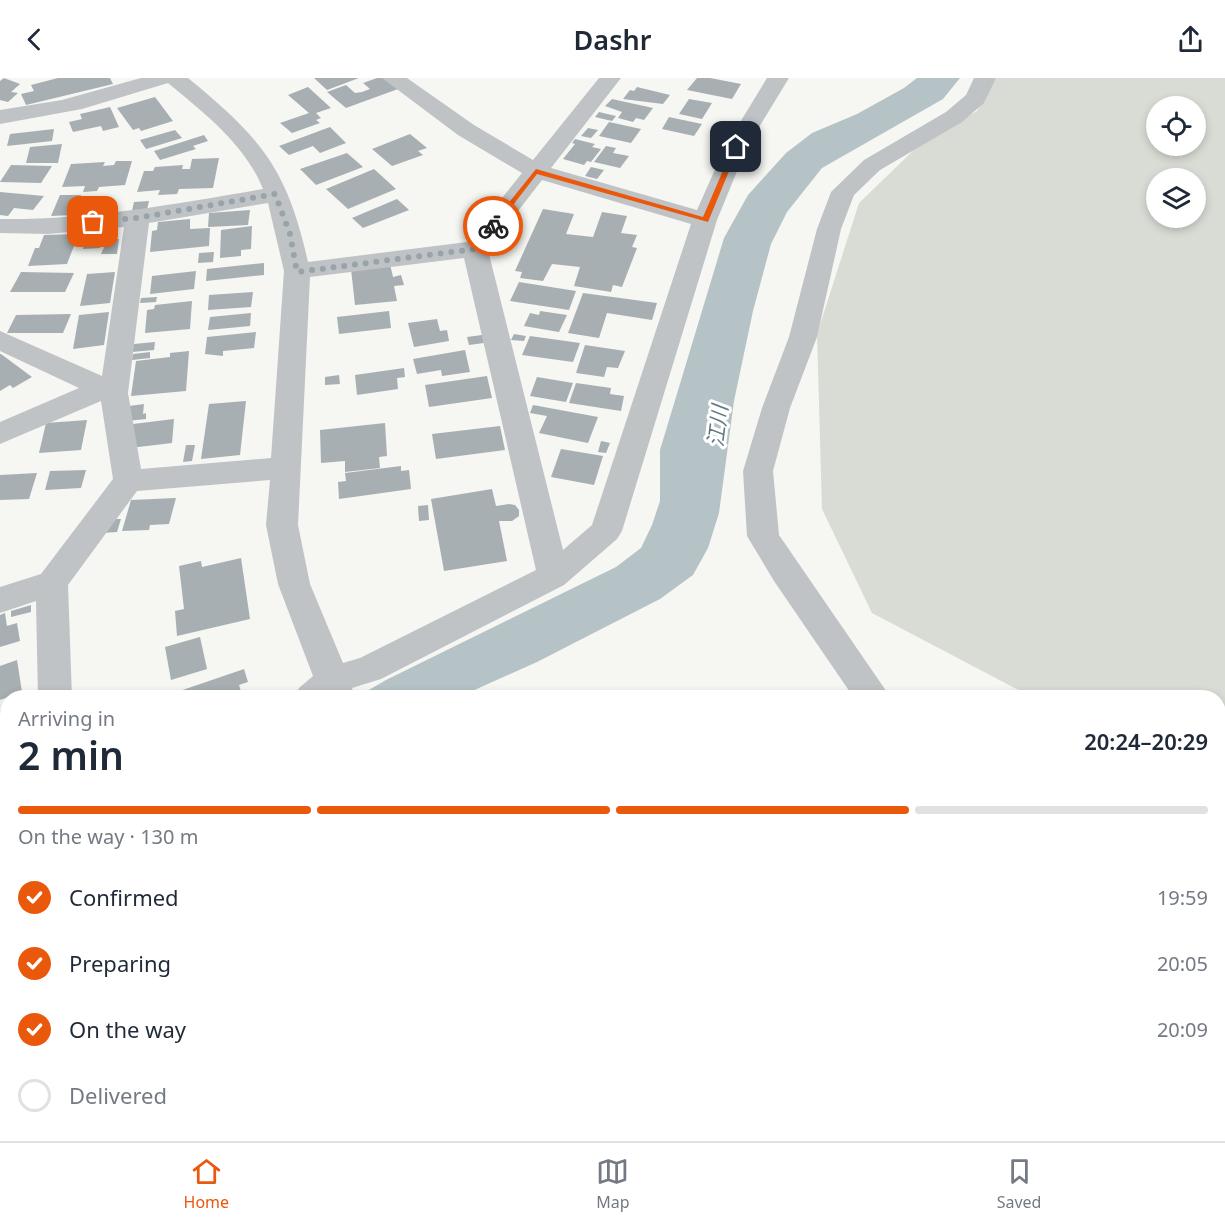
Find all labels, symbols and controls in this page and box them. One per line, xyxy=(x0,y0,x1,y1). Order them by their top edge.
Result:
text: Dashr xyxy=(574,21,651,58)
icon: back xyxy=(18,23,51,56)
icon: share xyxy=(1174,23,1207,56)
map controls xyxy=(1146,96,1206,228)
button: locate xyxy=(1146,96,1206,156)
pin xyxy=(710,121,761,172)
icon: home xyxy=(719,130,752,163)
button: layers xyxy=(1146,168,1206,228)
pin xyxy=(67,196,118,247)
courier xyxy=(463,196,523,256)
icon: bag xyxy=(76,205,109,238)
icon: bike xyxy=(477,210,510,243)
water label: 江川 xyxy=(701,401,734,449)
text: Arriving in xyxy=(18,705,115,732)
text: 20:24–20:29 xyxy=(1084,726,1208,756)
text: 2 min xyxy=(18,728,124,781)
text: On the way · 130 m xyxy=(18,823,198,850)
icon: check xyxy=(18,881,51,914)
text: Confirmed xyxy=(69,882,179,912)
text: 19:59 xyxy=(1157,884,1208,911)
icon: check xyxy=(18,947,51,980)
text: Preparing xyxy=(69,948,171,978)
text: 20:05 xyxy=(1157,950,1208,977)
icon: check xyxy=(18,1013,51,1046)
text: On the way xyxy=(69,1014,186,1044)
text: 20:09 xyxy=(1157,1016,1208,1043)
text: Delivered xyxy=(69,1080,167,1110)
tab: Home xyxy=(184,1155,229,1213)
tab: Map xyxy=(596,1155,630,1213)
tab: Saved xyxy=(997,1155,1041,1213)

